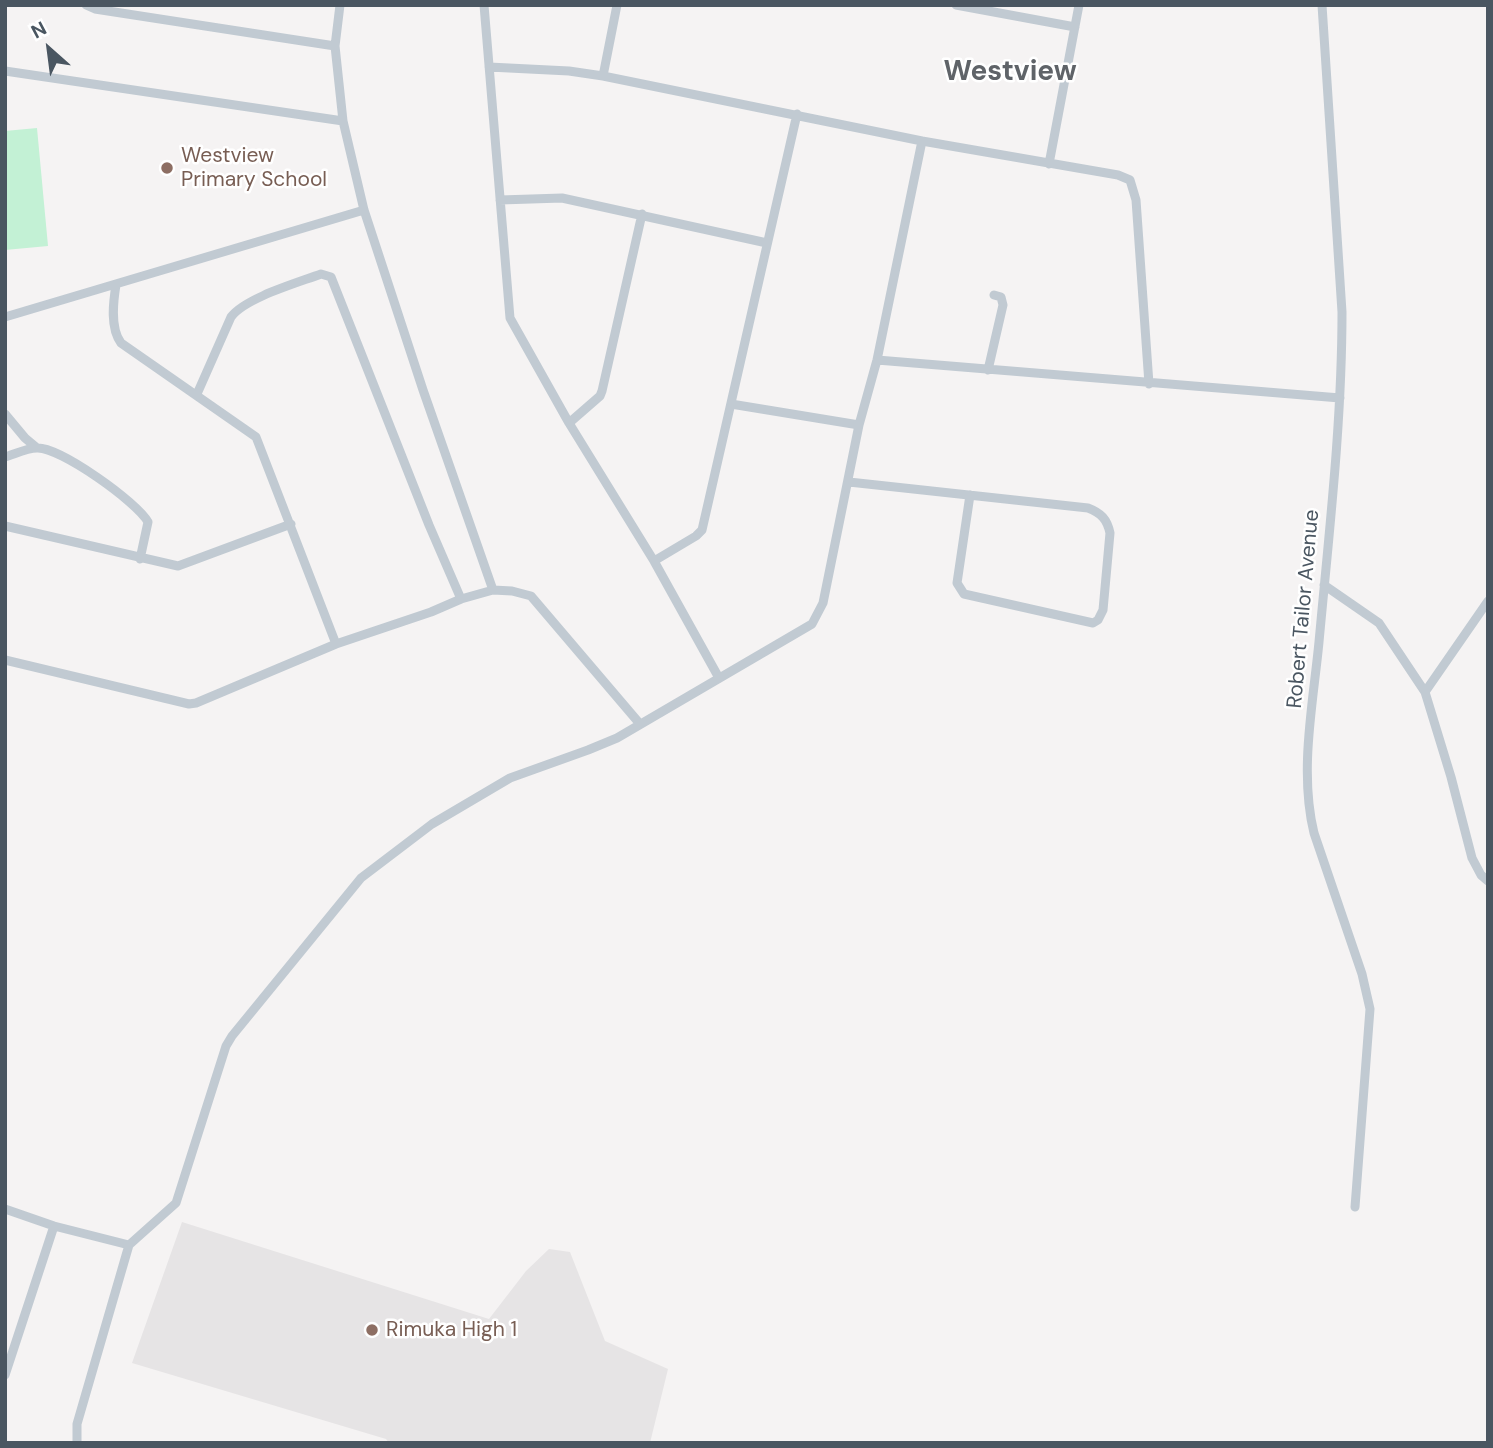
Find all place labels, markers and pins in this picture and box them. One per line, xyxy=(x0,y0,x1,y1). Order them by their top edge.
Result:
place label: Westview Primary School xyxy=(181,143,327,193)
marker: Westview Primary School xyxy=(159,160,175,176)
place label: Rimuka High 1 xyxy=(386,1317,517,1343)
marker: Rimuka High 1 xyxy=(364,1322,380,1338)

